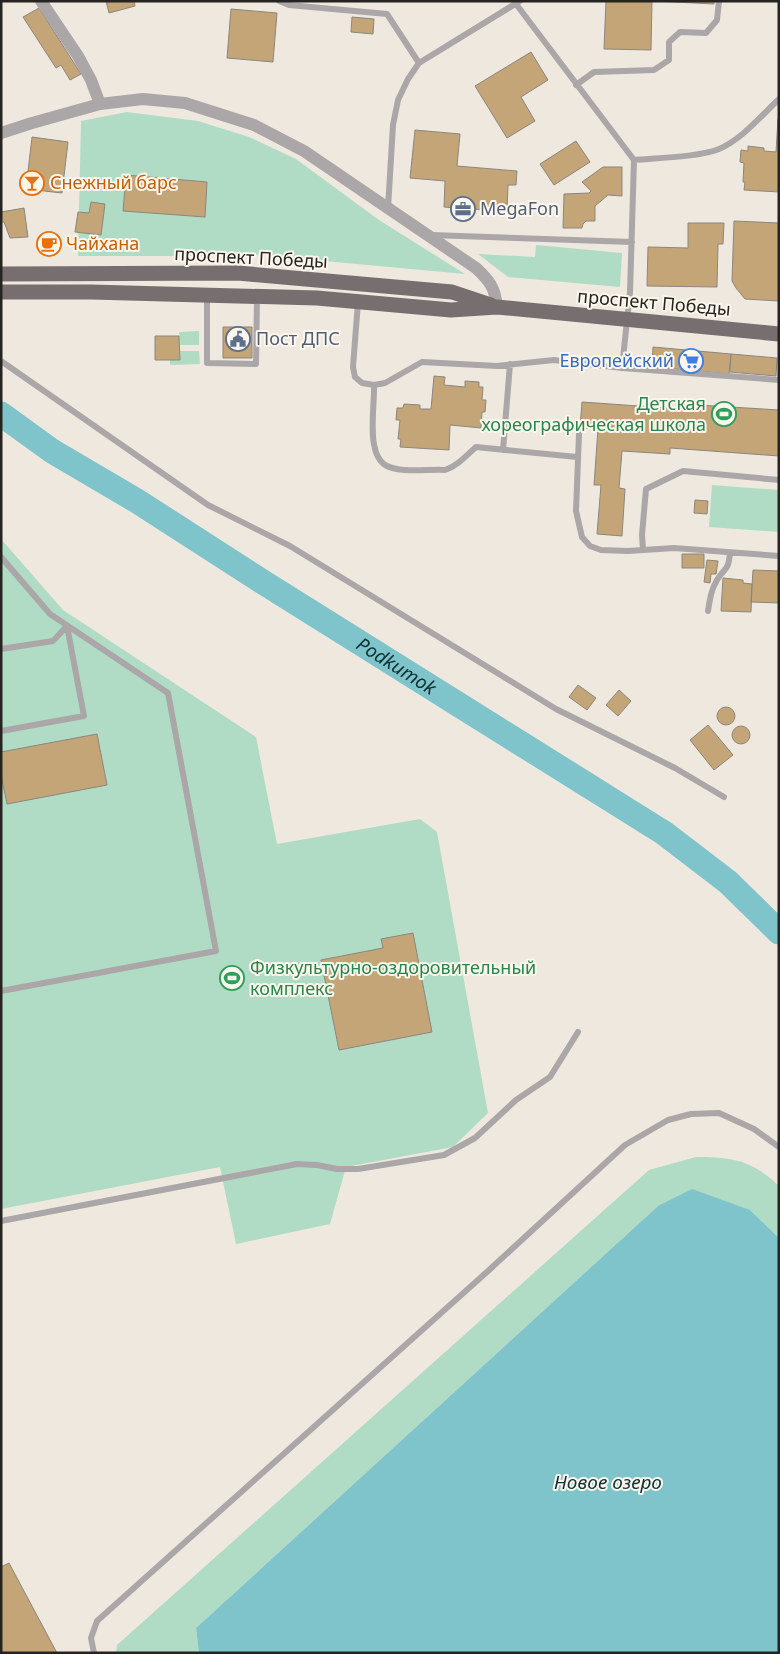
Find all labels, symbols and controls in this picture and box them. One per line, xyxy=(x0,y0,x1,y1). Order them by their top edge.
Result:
bar icon: Снежный барс xyxy=(19,170,45,196)
place label: Снежный барс xyxy=(50,170,177,194)
office icon: MegaFon xyxy=(450,196,476,222)
place label: MegaFon xyxy=(480,196,559,220)
cafe icon: Чайхана xyxy=(36,231,62,257)
place label: Чайхана xyxy=(66,231,139,255)
street label: проспект Победы xyxy=(174,241,328,273)
street label: проспект Победы xyxy=(576,283,732,321)
public building icon: Пост ДПС xyxy=(225,326,251,352)
place label: Пост ДПС xyxy=(256,326,340,350)
place label: Европейский xyxy=(559,348,674,372)
supermarket icon: Европейский xyxy=(678,348,704,374)
place label: Детская хореографическая школа xyxy=(481,391,706,436)
sports icon: Детская хореографическая школа xyxy=(711,401,737,427)
water label: Podkumok xyxy=(352,631,442,701)
place label: Физкультурно-оздоровительный комплекс xyxy=(250,955,536,1000)
sports icon: Физкультурно-оздоровительный комплекс xyxy=(219,965,245,991)
water label: Новое озеро xyxy=(554,1469,662,1495)

